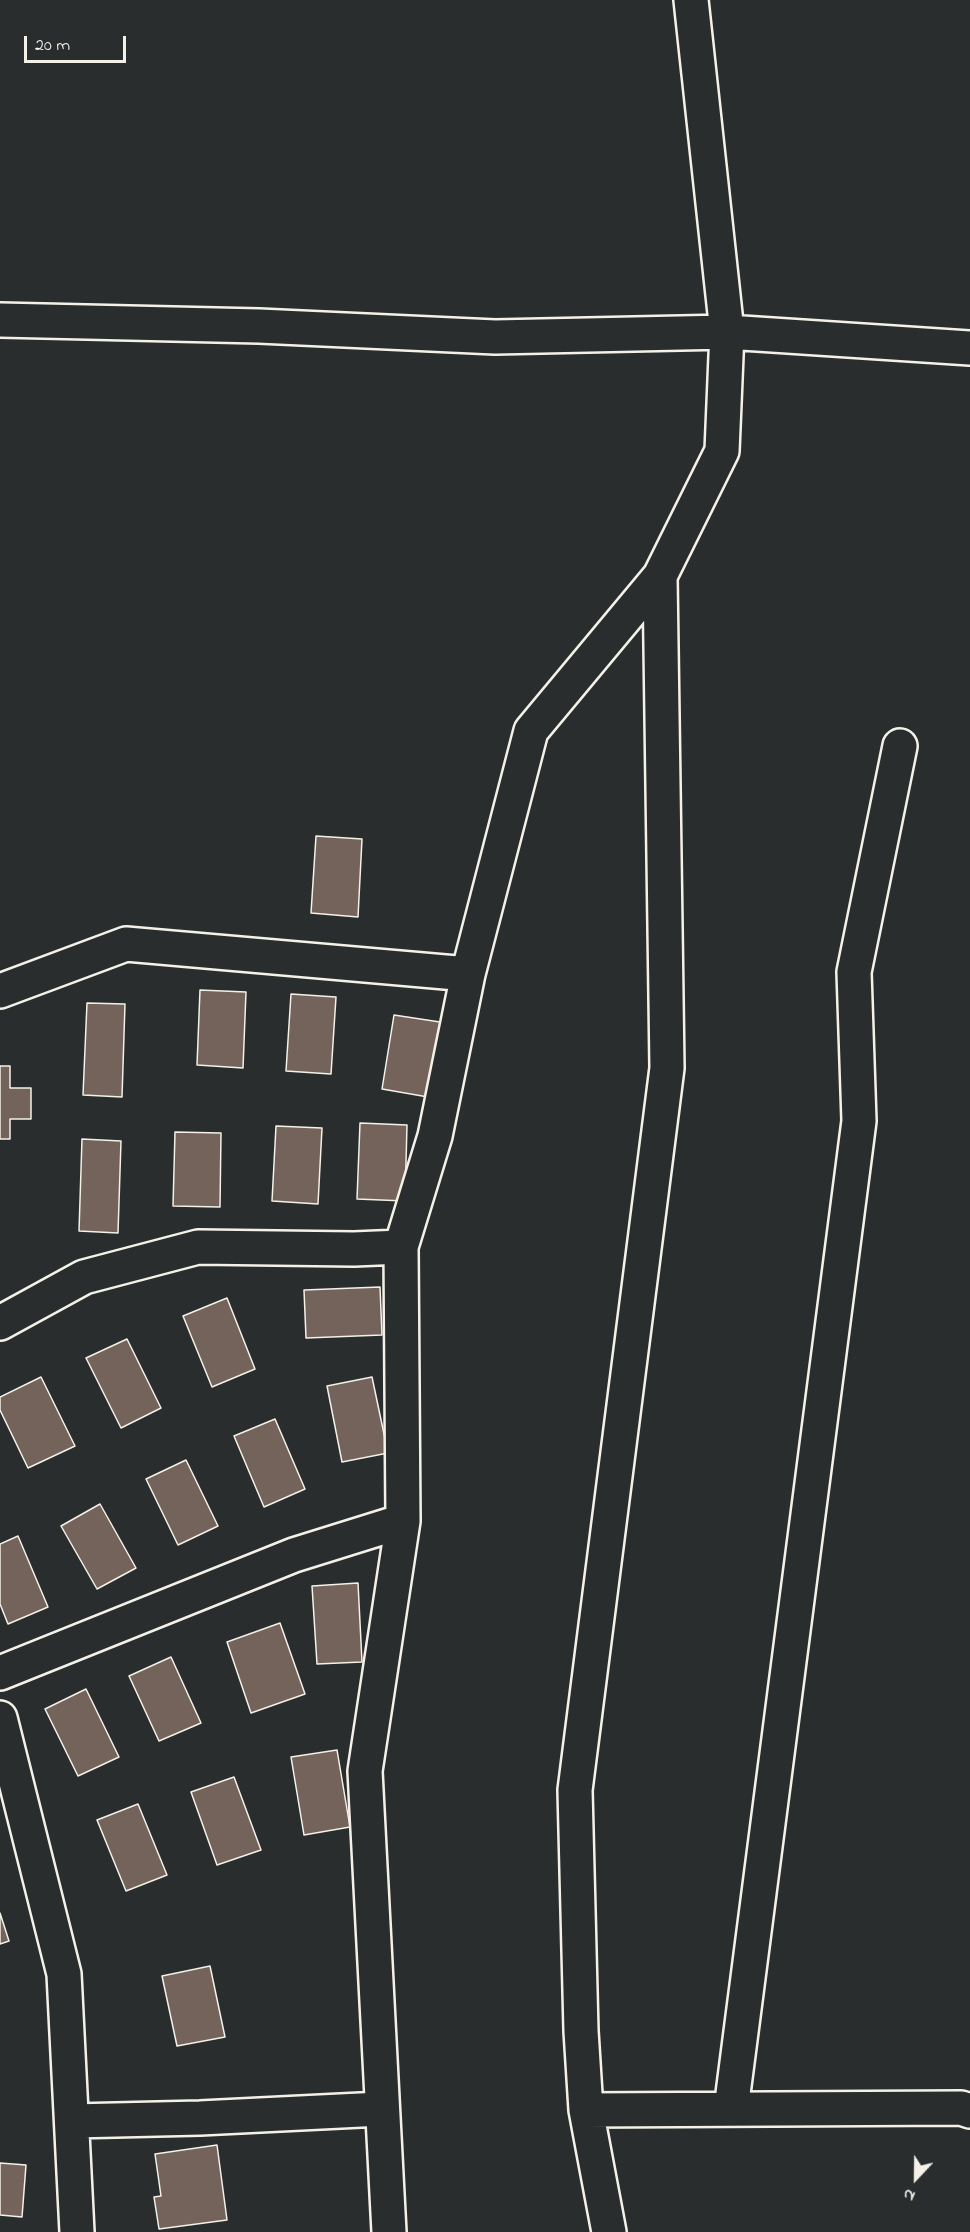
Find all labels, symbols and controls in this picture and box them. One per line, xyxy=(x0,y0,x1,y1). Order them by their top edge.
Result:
scale bar xyxy=(27,24,129,62)
text: 20 m xyxy=(35,33,70,59)
north arrow xyxy=(886,2148,946,2208)
text: N xyxy=(900,2182,919,2208)

